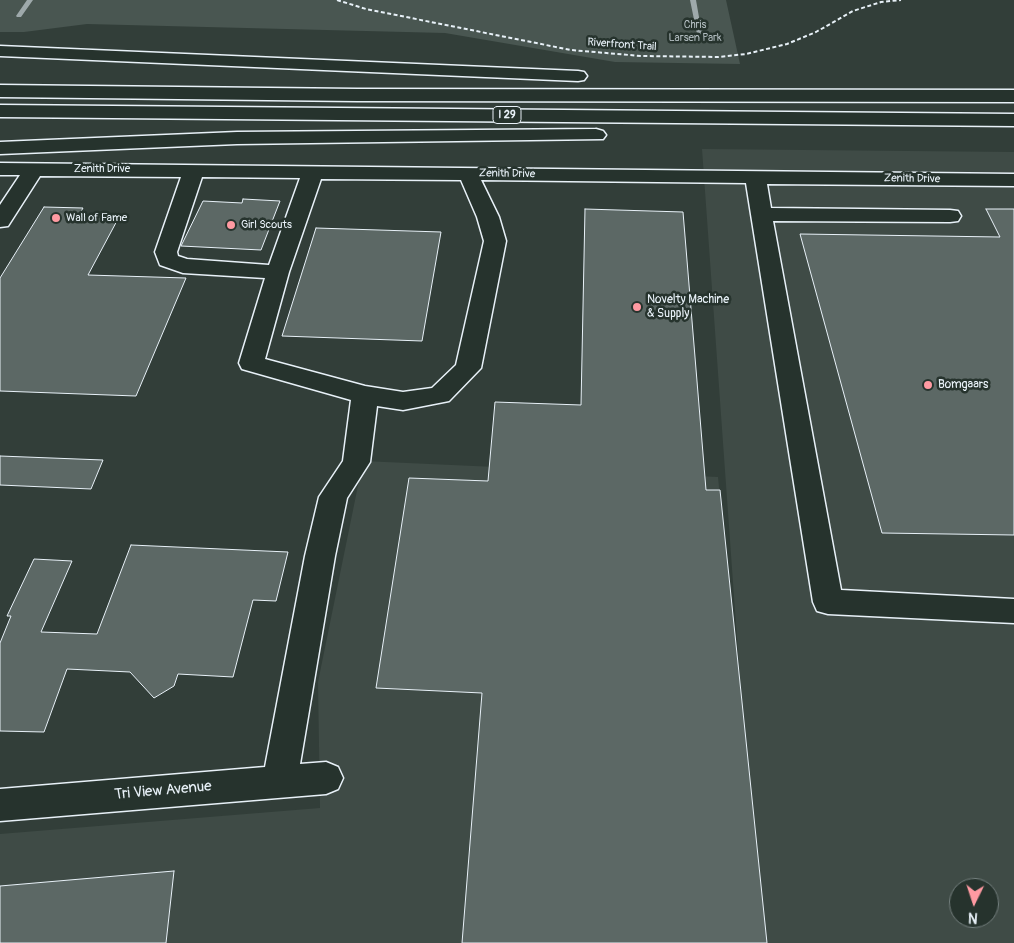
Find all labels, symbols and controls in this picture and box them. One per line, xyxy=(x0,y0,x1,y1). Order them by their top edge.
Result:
park label: Chris Larsen Park xyxy=(668,18,722,44)
street label: Riverfront Trail xyxy=(587,36,657,54)
road number: I 29 xyxy=(493,106,521,124)
street label: Zenith Drive xyxy=(74,162,130,176)
street label: Zenith Drive xyxy=(479,167,535,181)
street label: Zenith Drive xyxy=(884,172,940,186)
place label: Wall of Fame xyxy=(66,211,127,225)
marker: Wall of Fame xyxy=(50,212,62,224)
place label: Girl Scouts xyxy=(241,218,292,232)
marker: Girl Scouts xyxy=(225,219,237,231)
place label: Novelty Machine & Supply xyxy=(647,293,729,321)
marker: Novelty Machine & Supply xyxy=(631,301,643,313)
place label: Bomgaars xyxy=(938,378,988,392)
marker: Bomgaars xyxy=(922,379,934,391)
street label: Tri View Avenue xyxy=(114,778,212,804)
north arrow xyxy=(949,878,999,928)
text: N xyxy=(968,909,978,926)

